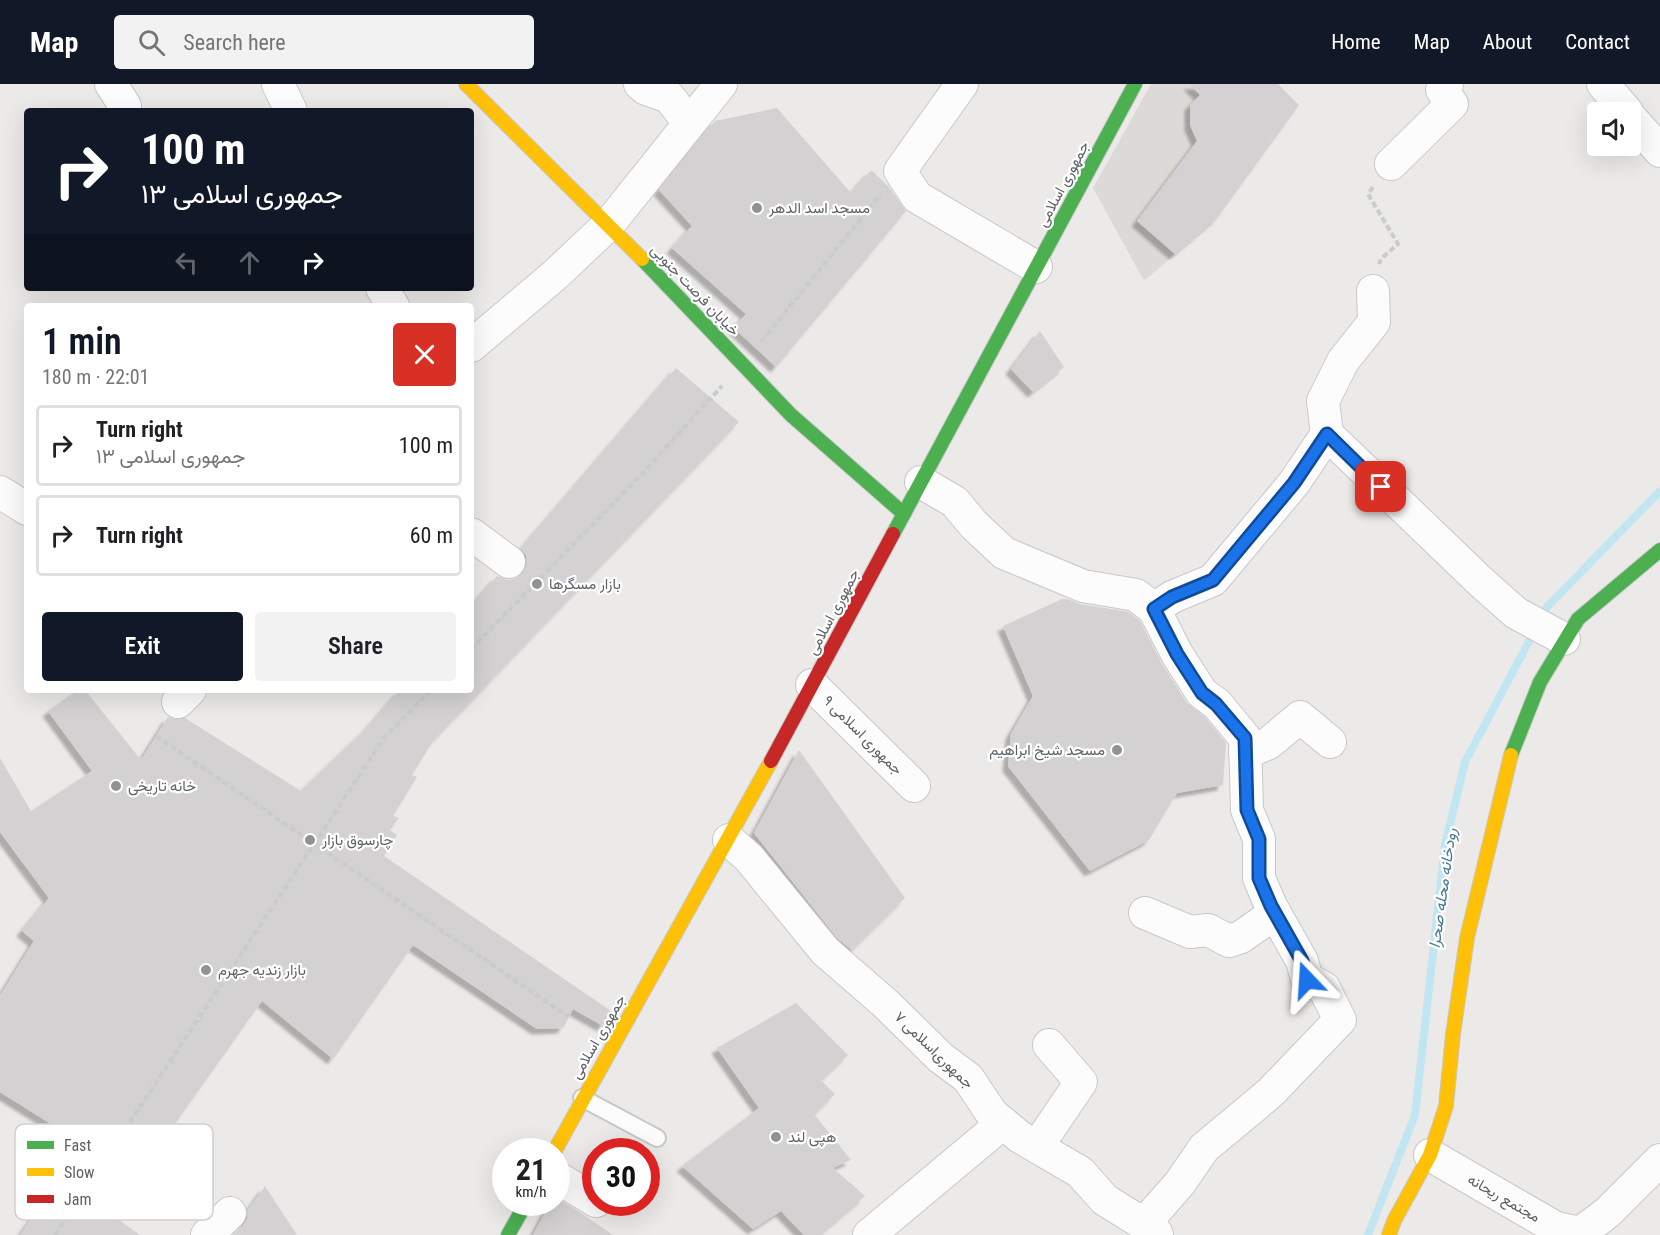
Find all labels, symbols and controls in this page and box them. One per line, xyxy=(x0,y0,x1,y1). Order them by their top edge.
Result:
search box xyxy=(114,15,534,69)
text: Map xyxy=(30,26,78,59)
icon: search xyxy=(135,26,168,59)
text: Search here xyxy=(183,30,286,55)
text: Home xyxy=(1331,30,1381,54)
text: Map xyxy=(1414,30,1450,54)
text: About xyxy=(1483,30,1532,54)
text: Contact xyxy=(1565,30,1630,54)
map controls xyxy=(1587,102,1641,156)
button: sound xyxy=(1587,102,1641,156)
text: 100 m xyxy=(141,125,246,174)
icon: right xyxy=(42,132,120,210)
street label: جمهوری اسلامی xyxy=(1033,138,1094,230)
text: جمهوری اسلامی ۱۳ xyxy=(141,178,343,210)
place label: مسجد اسد الدهر xyxy=(768,199,870,217)
marker: مسجد اسد الدهر xyxy=(750,201,764,215)
street label: خیابان فرصت جنوبی xyxy=(646,241,743,340)
icon: left xyxy=(170,246,203,279)
icon: ahead xyxy=(233,246,266,279)
icon: right xyxy=(296,246,329,279)
text: 1 min xyxy=(42,321,122,363)
button: close xyxy=(393,323,456,386)
text: 180 m · 22:01 xyxy=(42,365,149,389)
text: Turn right xyxy=(96,417,183,442)
icon: right xyxy=(45,429,78,462)
text: 100 m xyxy=(399,433,453,458)
text: جمهوری اسلامی ۱۳ xyxy=(96,444,245,468)
pin xyxy=(1355,461,1406,512)
icon: arrive xyxy=(1364,470,1397,503)
icon: right xyxy=(45,519,78,552)
text: Turn right xyxy=(96,523,183,548)
text: 60 m xyxy=(410,523,453,548)
street label: جمهوری اسلامی xyxy=(803,566,864,658)
place label: بازار مسگرها xyxy=(549,575,621,593)
marker: بازار مسگرها xyxy=(530,577,544,591)
button: Exit xyxy=(42,612,243,681)
button: Share xyxy=(255,612,456,681)
street label: جمهوری اسلامی ۹ xyxy=(819,692,906,779)
place label: مسجد شیخ ابراهیم xyxy=(989,741,1105,761)
marker: مسجد شیخ ابراهیم xyxy=(1110,743,1124,757)
place label: خانه تاریخی xyxy=(128,777,196,796)
marker: خانه تاریخی xyxy=(109,779,123,793)
water label: رودخانه محله صحرا xyxy=(1425,826,1461,949)
place label: چارسوق بازار xyxy=(321,831,393,850)
marker: چارسوق بازار xyxy=(303,833,317,847)
position arrow xyxy=(1275,948,1339,1012)
place label: بازار زندیه جهرم xyxy=(218,961,306,980)
marker: بازار زندیه جهرم xyxy=(199,963,213,977)
street label: جمهوری اسلامی xyxy=(567,992,630,1083)
street label: جمهوری‌اسلامی ۷ xyxy=(890,1008,977,1093)
legend xyxy=(15,1124,213,1220)
place label: هپی لند xyxy=(788,1128,836,1147)
marker: هپی لند xyxy=(769,1130,783,1144)
text: Fast xyxy=(64,1136,91,1155)
speed limit sign: 30 xyxy=(582,1138,660,1216)
text: 21 xyxy=(516,1152,546,1187)
text: Slow xyxy=(64,1163,94,1182)
street label: مجتمع ریحانه xyxy=(1464,1170,1543,1228)
text: km/h xyxy=(516,1183,546,1201)
text: Jam xyxy=(64,1190,91,1209)

